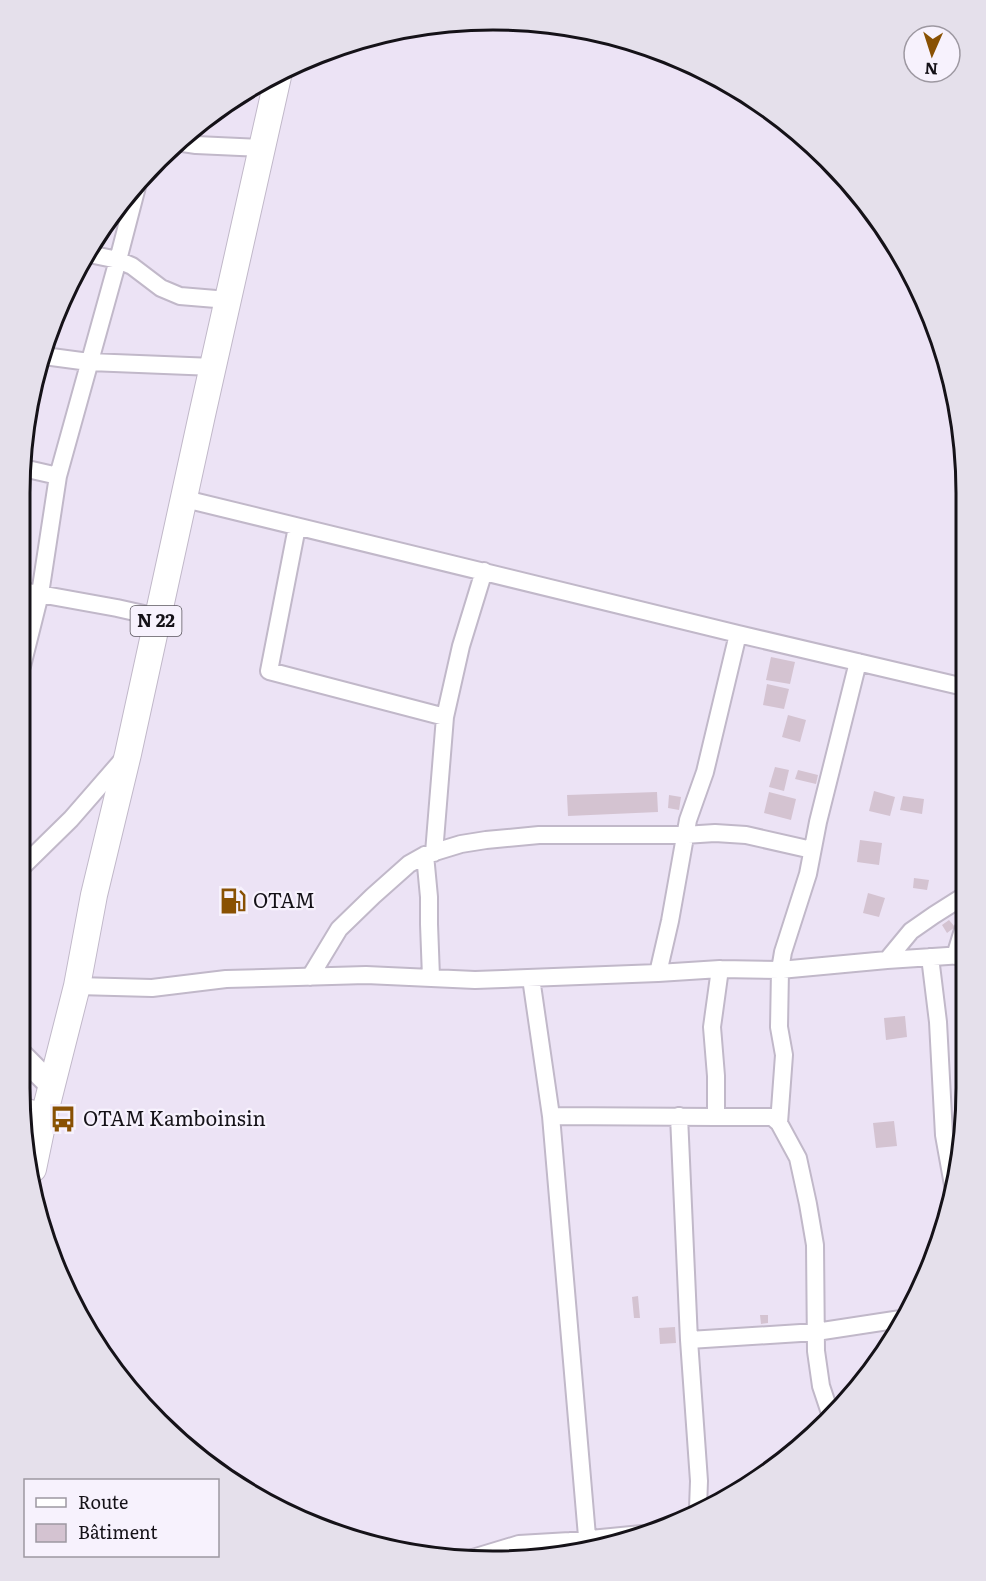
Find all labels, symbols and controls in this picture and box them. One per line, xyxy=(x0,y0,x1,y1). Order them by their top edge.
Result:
north arrow xyxy=(902,24,962,84)
text: N xyxy=(924,58,939,82)
road number: N 22 xyxy=(130,606,182,636)
place label: OTAM xyxy=(253,884,315,914)
fuel station icon: OTAM xyxy=(218,886,248,916)
place label: OTAM Kamboinsin xyxy=(83,1102,266,1132)
bus stop icon: OTAM Kamboinsin xyxy=(48,1104,78,1134)
legend xyxy=(24,1479,219,1557)
text: Route xyxy=(78,1488,128,1515)
text: Bâtiment xyxy=(78,1518,158,1545)

